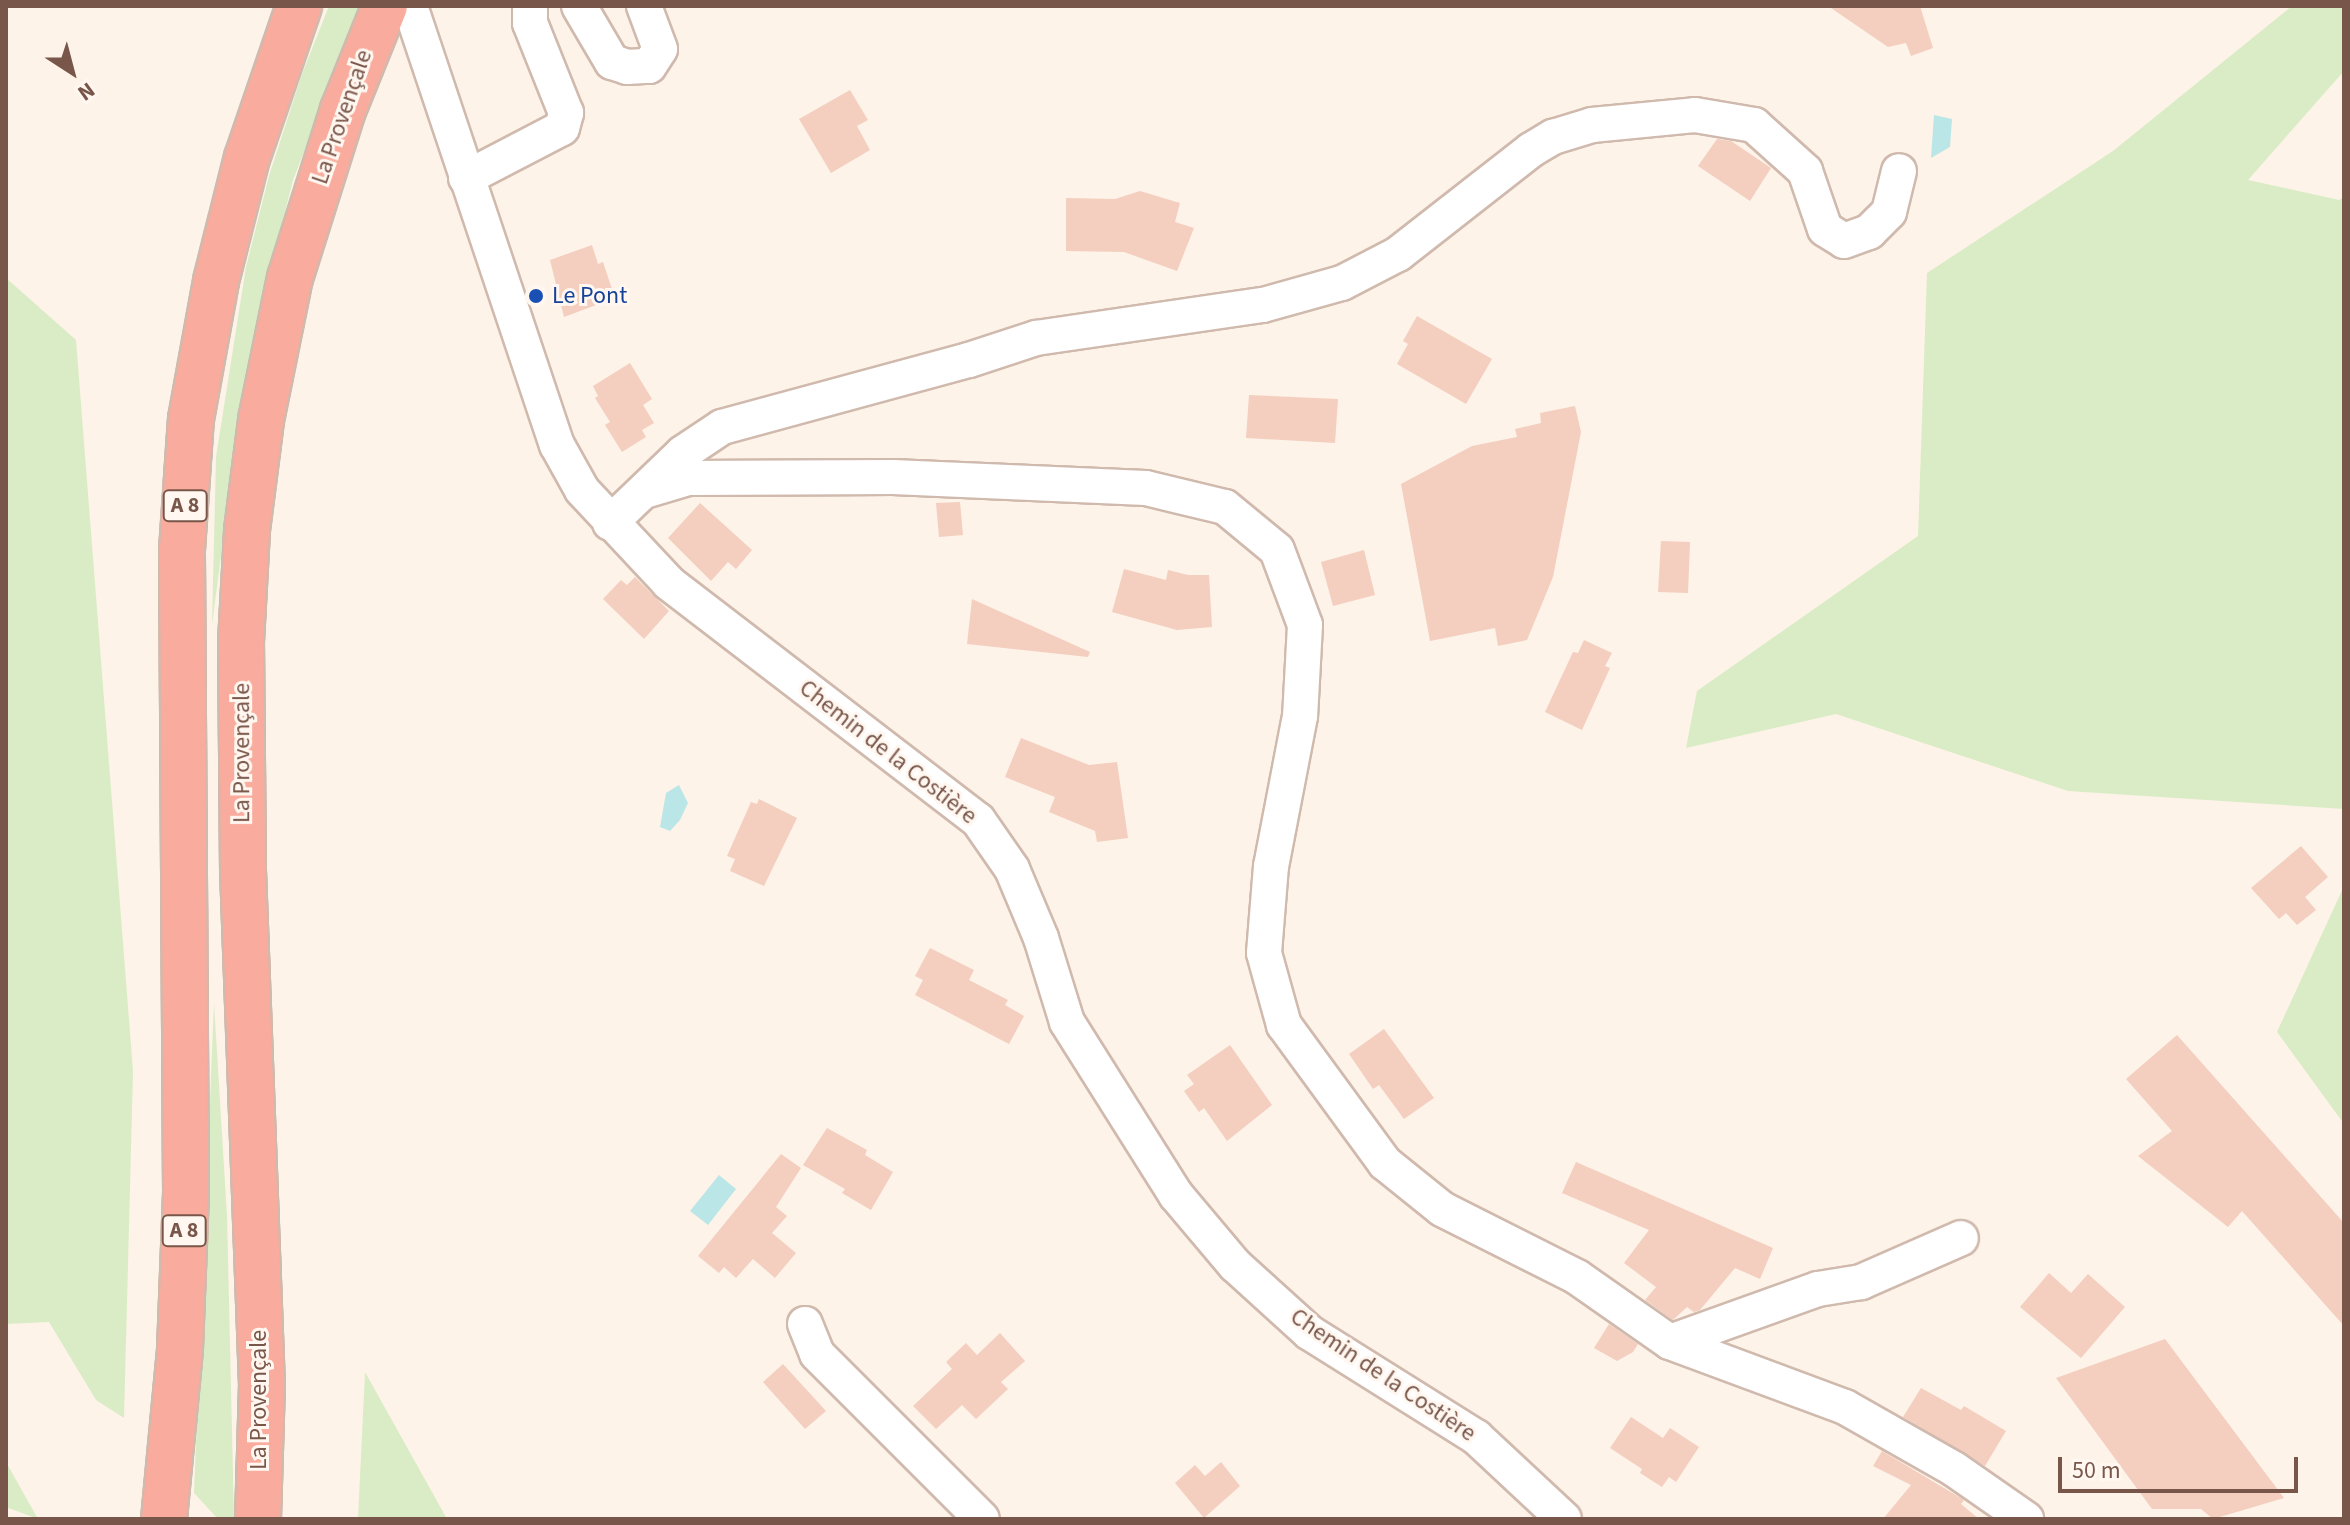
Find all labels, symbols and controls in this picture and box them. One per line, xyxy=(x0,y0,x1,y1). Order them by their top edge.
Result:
north arrow xyxy=(32,32,112,112)
street label: La Provençale xyxy=(306,46,378,188)
text: N xyxy=(71,74,101,109)
place label: Le Pont xyxy=(552,282,627,310)
marker: Le Pont xyxy=(527,287,545,305)
road number: A 8 xyxy=(161,488,209,524)
street label: Chemin de la Costière xyxy=(793,674,983,830)
street label: La Provençale xyxy=(228,683,256,823)
road number: A 8 xyxy=(160,1213,208,1249)
street label: Chemin de la Costière xyxy=(1285,1302,1481,1448)
street label: La Provençale xyxy=(245,1330,273,1470)
scale bar xyxy=(2062,1441,2302,1491)
text: 50 m xyxy=(2072,1453,2121,1488)

